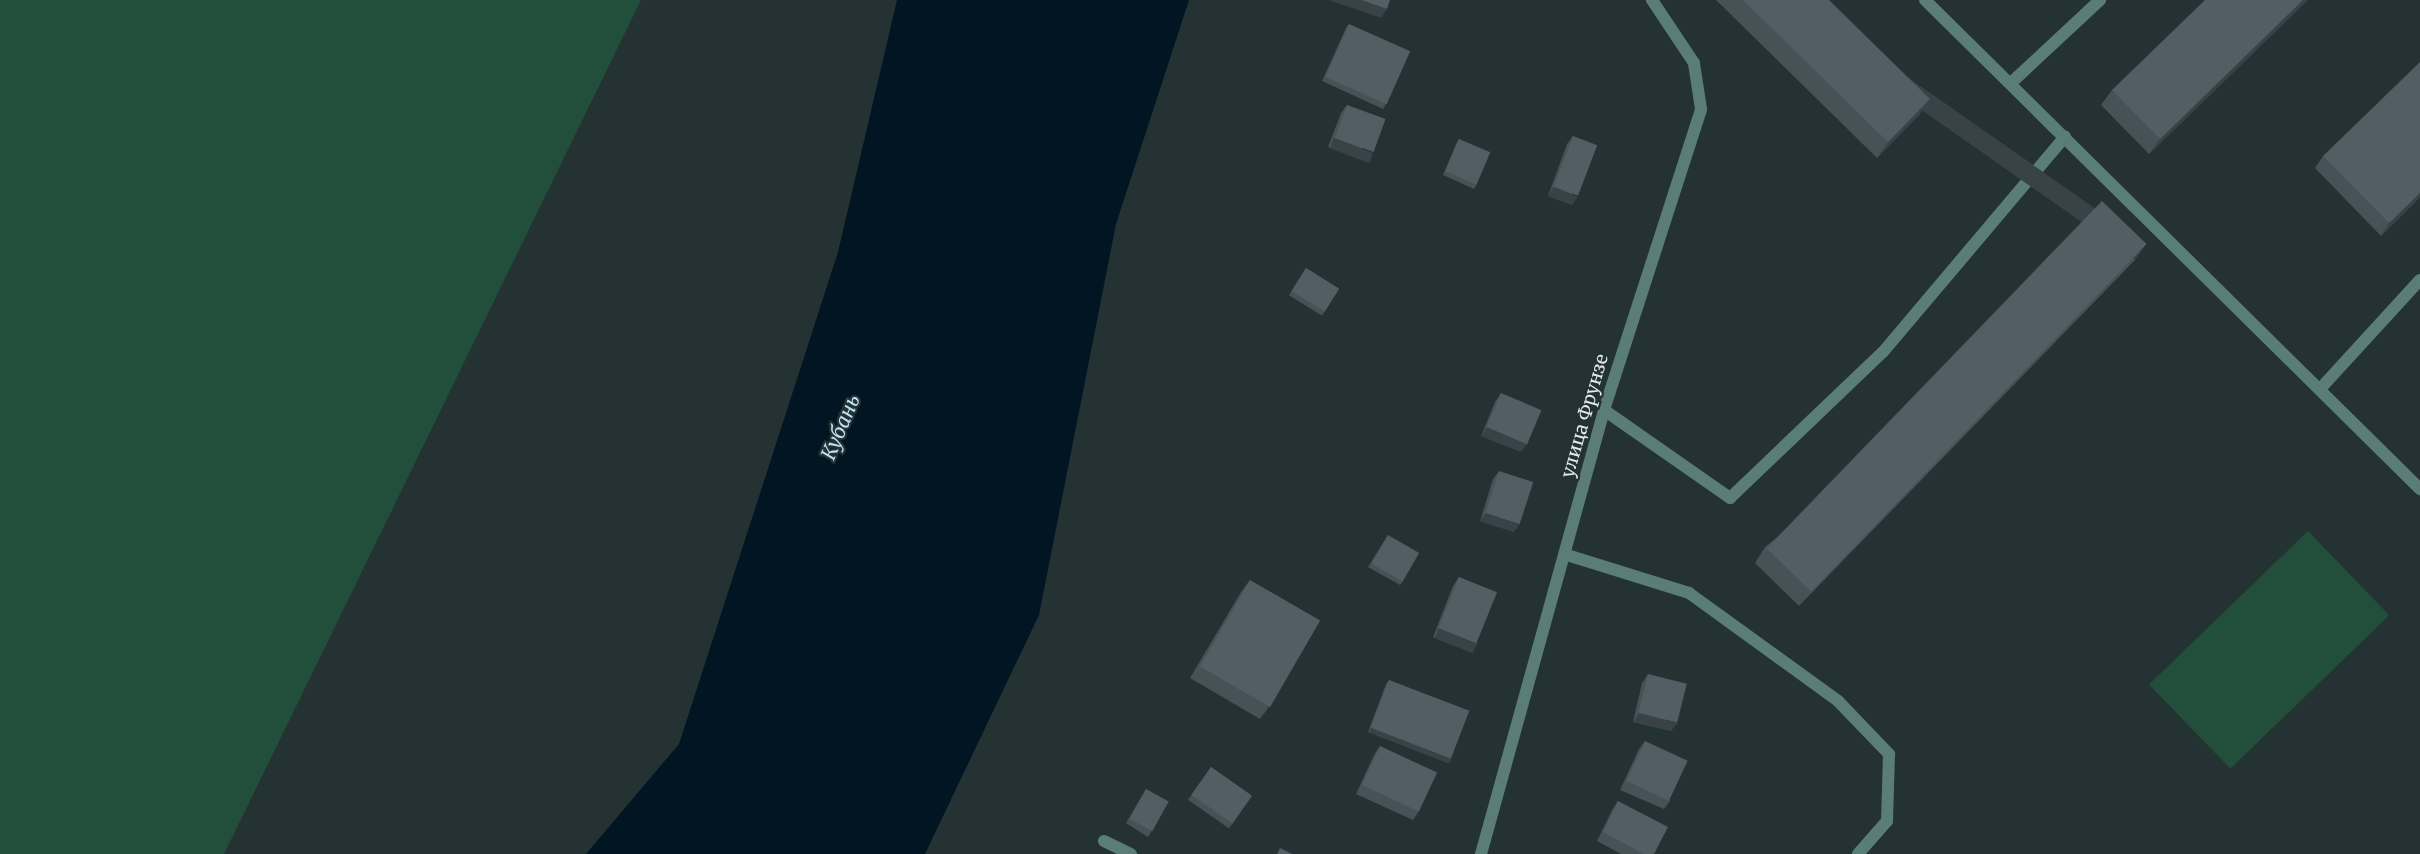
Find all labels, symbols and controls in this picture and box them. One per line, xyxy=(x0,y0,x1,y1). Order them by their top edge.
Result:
street label: улица Фрунзе xyxy=(1557,352,1613,480)
water label: Кубань xyxy=(816,391,864,463)

